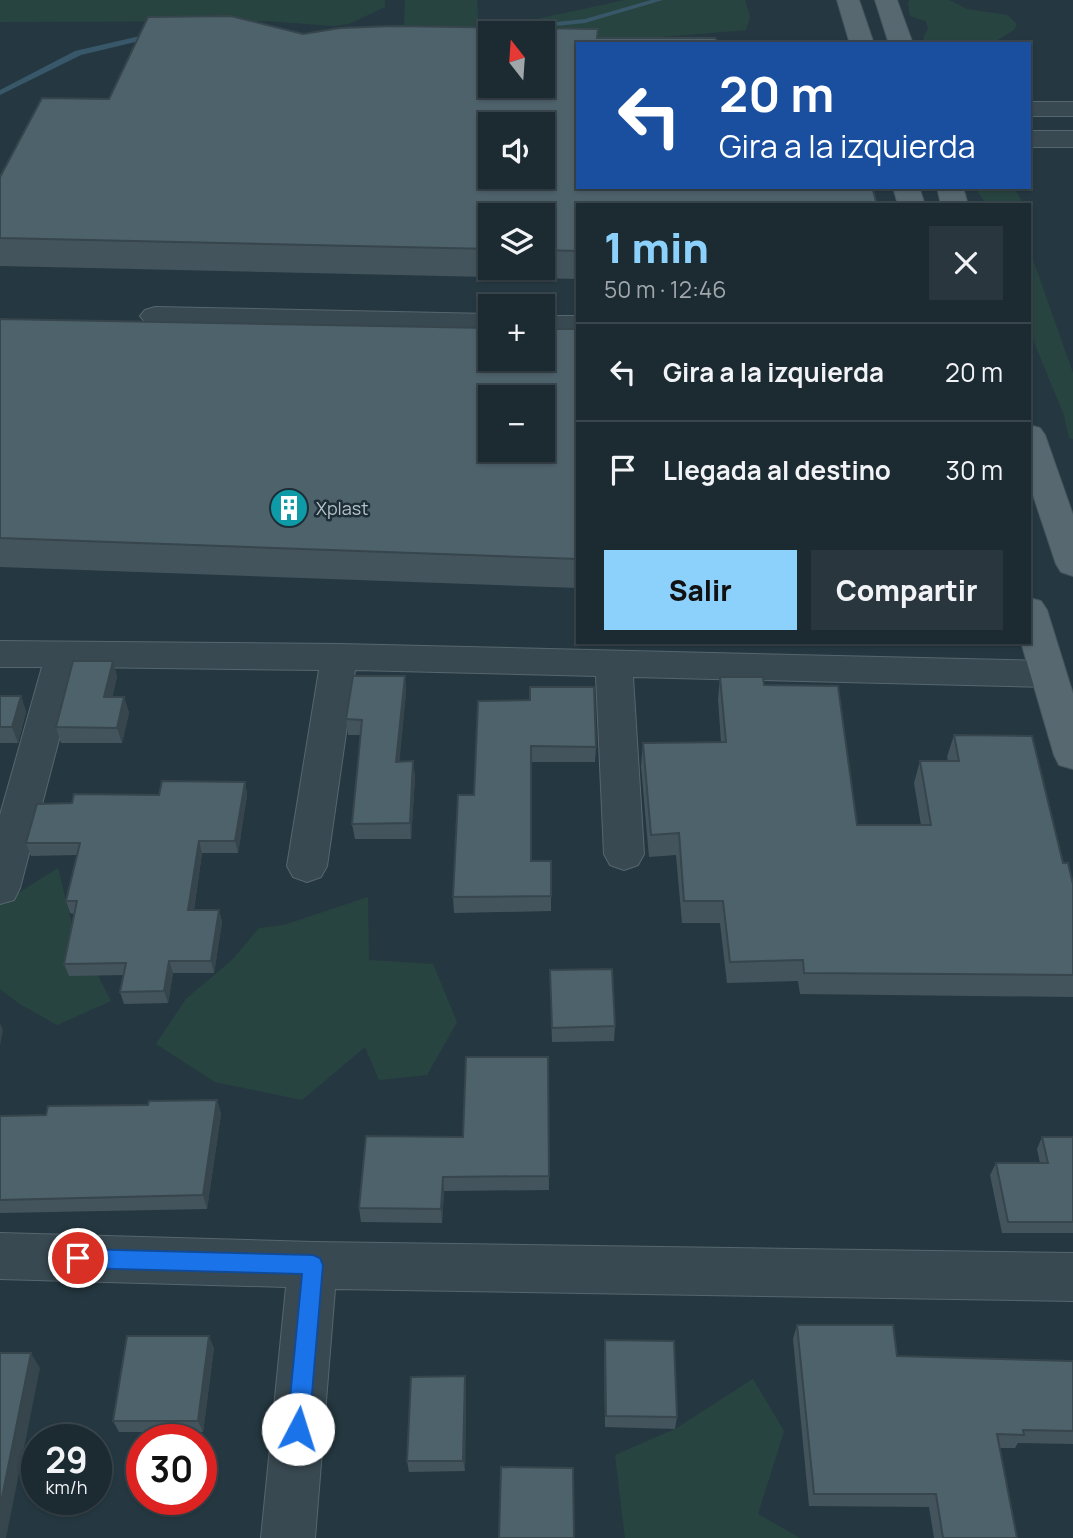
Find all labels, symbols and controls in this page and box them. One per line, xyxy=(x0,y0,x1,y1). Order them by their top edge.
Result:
north arrow xyxy=(478,21,555,98)
map controls xyxy=(478,21,555,462)
text: 20 m xyxy=(719,60,834,127)
icon: left xyxy=(604,70,695,161)
button: sound xyxy=(478,112,555,189)
text: Gira a la izquierda xyxy=(719,124,975,168)
button: layers xyxy=(478,203,555,280)
text: 1 min xyxy=(604,218,709,276)
button: close xyxy=(929,226,1003,300)
text: 50 m · 12:46 xyxy=(604,273,727,305)
button: + xyxy=(478,294,555,371)
icon: left xyxy=(604,353,642,391)
text: Gira a la izquierda xyxy=(663,354,884,390)
text: 20 m xyxy=(945,354,1003,390)
button: − xyxy=(478,385,555,462)
icon: arrive xyxy=(604,451,642,489)
text: Llegada al destino xyxy=(663,452,891,488)
text: 30 m xyxy=(946,452,1003,488)
building icon: Xplast xyxy=(268,487,310,529)
place label: Xplast xyxy=(316,496,368,520)
button: Salir xyxy=(604,550,797,630)
button: Compartir xyxy=(811,550,1003,630)
pin xyxy=(48,1228,108,1288)
icon: arrive xyxy=(59,1239,97,1277)
position arrow xyxy=(261,1392,335,1466)
speed limit sign: 30 xyxy=(126,1424,217,1515)
text: 29 xyxy=(45,1436,88,1484)
text: km/h xyxy=(46,1475,87,1499)

